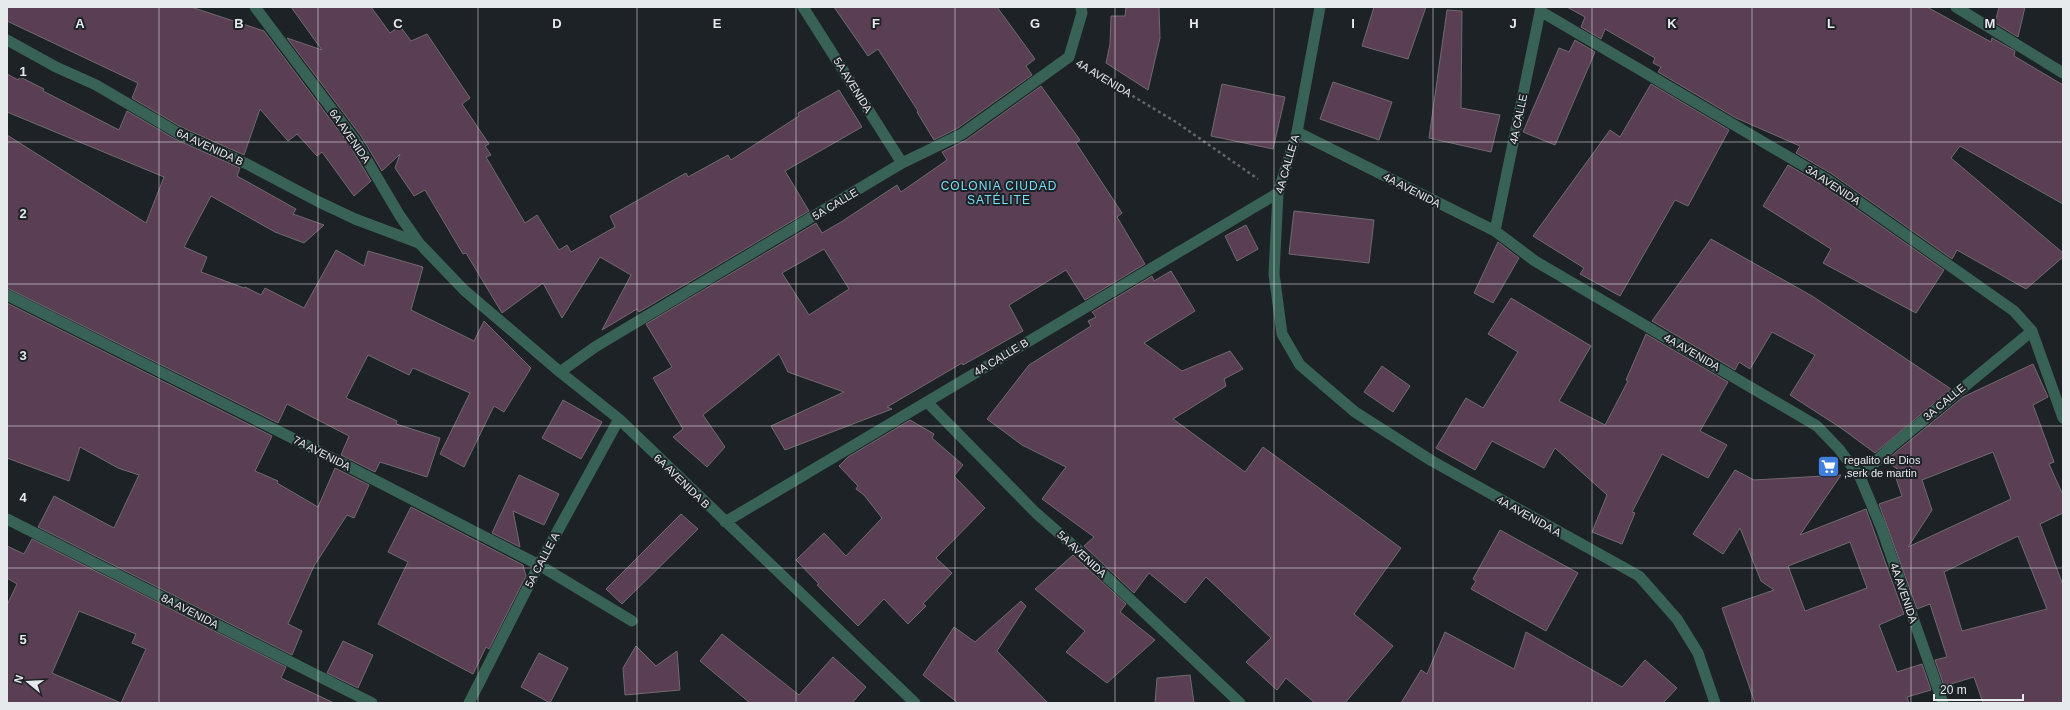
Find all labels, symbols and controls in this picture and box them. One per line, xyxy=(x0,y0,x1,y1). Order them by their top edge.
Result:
text: A xyxy=(75,16,85,31)
text: B xyxy=(234,16,244,31)
text: C xyxy=(393,16,403,31)
text: D xyxy=(552,16,562,31)
text: E xyxy=(713,16,722,31)
text: F xyxy=(872,16,880,31)
text: G xyxy=(1030,16,1040,31)
text: H xyxy=(1189,16,1199,31)
text: I xyxy=(1351,16,1355,31)
text: J xyxy=(1509,16,1517,31)
text: K xyxy=(1667,16,1677,31)
text: L xyxy=(1827,16,1835,31)
text: M xyxy=(1985,16,1995,31)
street label: 5A AVENIDA xyxy=(831,55,875,115)
street label: 4A AVENIDA xyxy=(1074,57,1135,100)
text: 1 xyxy=(19,64,27,79)
street label: 4A CALLE xyxy=(1507,93,1529,145)
street label: 6A AVENIDA xyxy=(327,107,373,166)
street label: 6A AVENIDA B xyxy=(175,126,245,168)
street label: 4A CALLE A xyxy=(1273,133,1301,195)
street label: 3A AVENIDA xyxy=(1803,163,1863,207)
street label: 4A AVENIDA xyxy=(1381,170,1443,210)
district label: COLONIA CIUDAD SATÉLITE xyxy=(941,179,1057,207)
street label: 5A CALLE xyxy=(810,186,860,222)
text: 2 xyxy=(19,206,27,221)
street label: 4A AVENIDA xyxy=(1662,331,1723,373)
street label: 4A CALLE B xyxy=(972,336,1030,378)
text: 3 xyxy=(19,348,27,363)
street label: 3A CALLE xyxy=(1921,381,1967,423)
street label: 7A AVENIDA xyxy=(291,433,353,473)
street label: 6A AVENIDA B xyxy=(652,451,712,511)
supermarket icon: regalito de Dios ,serk de martin xyxy=(1815,453,1841,479)
place label: regalito de Dios ,serk de martin xyxy=(1844,454,1921,479)
text: 4 xyxy=(19,490,27,505)
street label: 4A AVENIDA A xyxy=(1495,493,1564,539)
street label: 5A AVENIDA xyxy=(1055,528,1110,580)
street label: 5A CALLE A xyxy=(522,530,562,590)
street label: 4A AVENIDA xyxy=(1888,561,1920,625)
street label: 8A AVENIDA xyxy=(159,591,221,631)
text: 5 xyxy=(19,632,27,647)
north arrow xyxy=(8,662,48,702)
text: N xyxy=(12,673,25,685)
scale bar xyxy=(1934,676,2023,702)
text: 20 m xyxy=(1940,683,1967,697)

